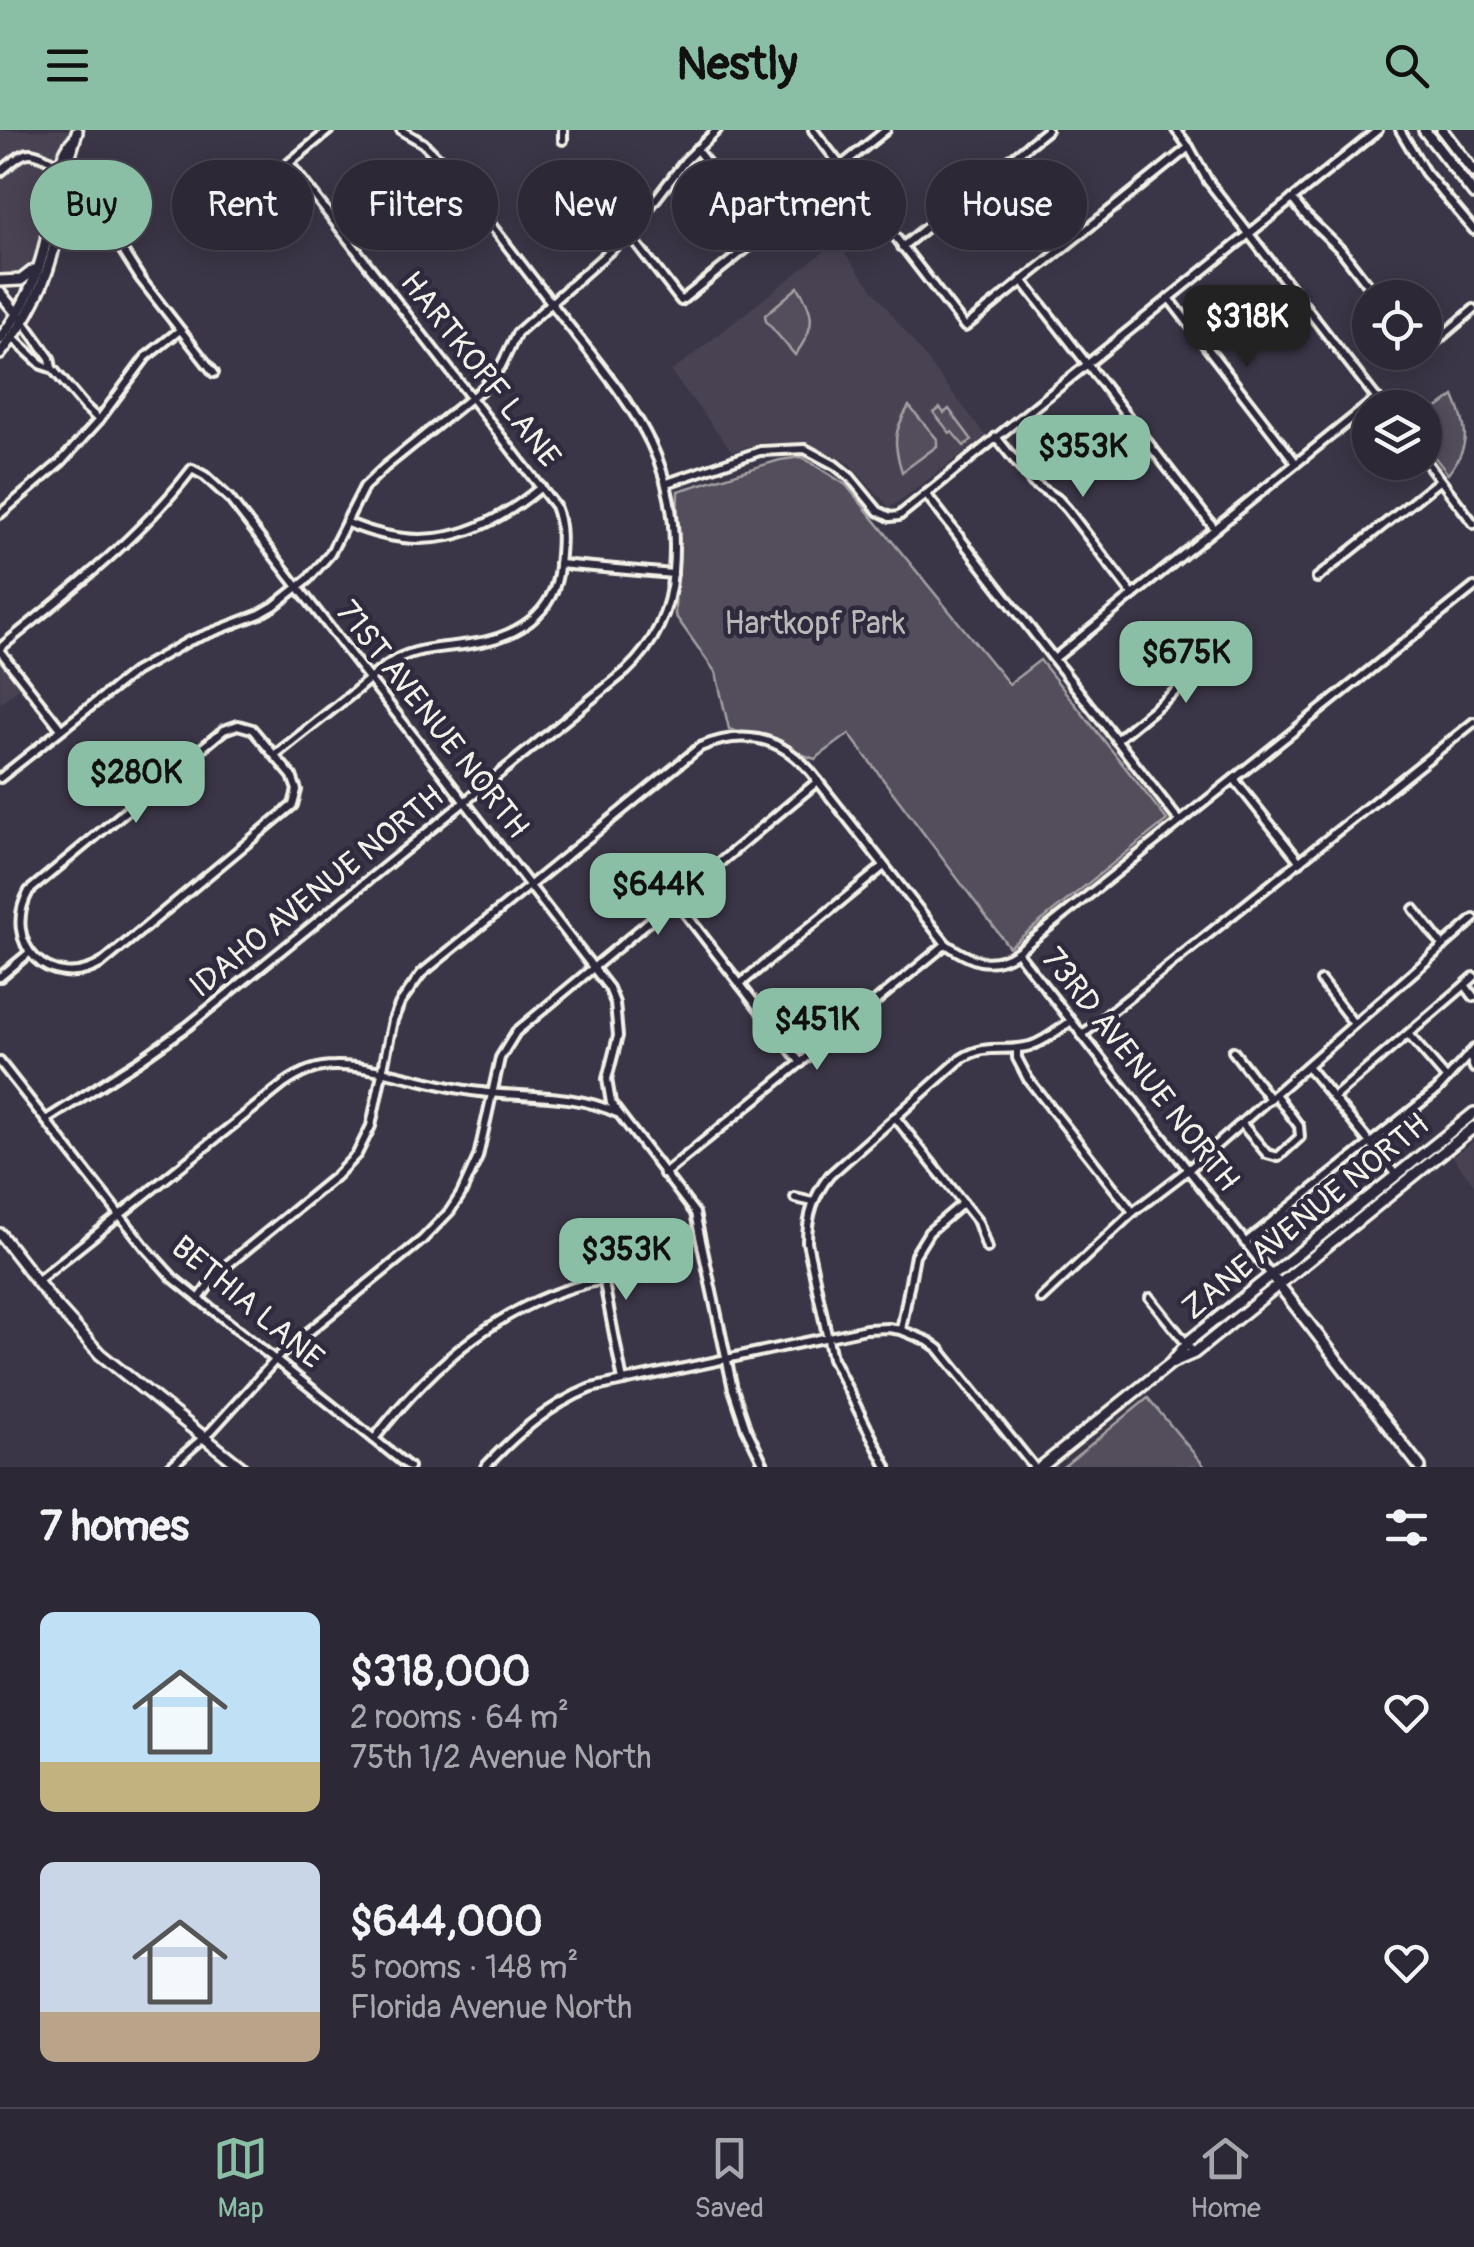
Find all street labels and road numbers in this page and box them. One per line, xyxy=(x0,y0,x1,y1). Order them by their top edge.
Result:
street label: HARTKOPF LANE xyxy=(391,264,569,476)
street label: 71ST AVENUE NORTH xyxy=(327,593,537,846)
street label: IDAHO AVENUE NORTH xyxy=(182,777,452,1007)
street label: 73RD AVENUE NORTH xyxy=(1033,940,1248,1199)
street label: ZANE AVENUE NORTH xyxy=(1174,1105,1437,1329)
street label: BETHIA LANE xyxy=(163,1227,332,1378)

